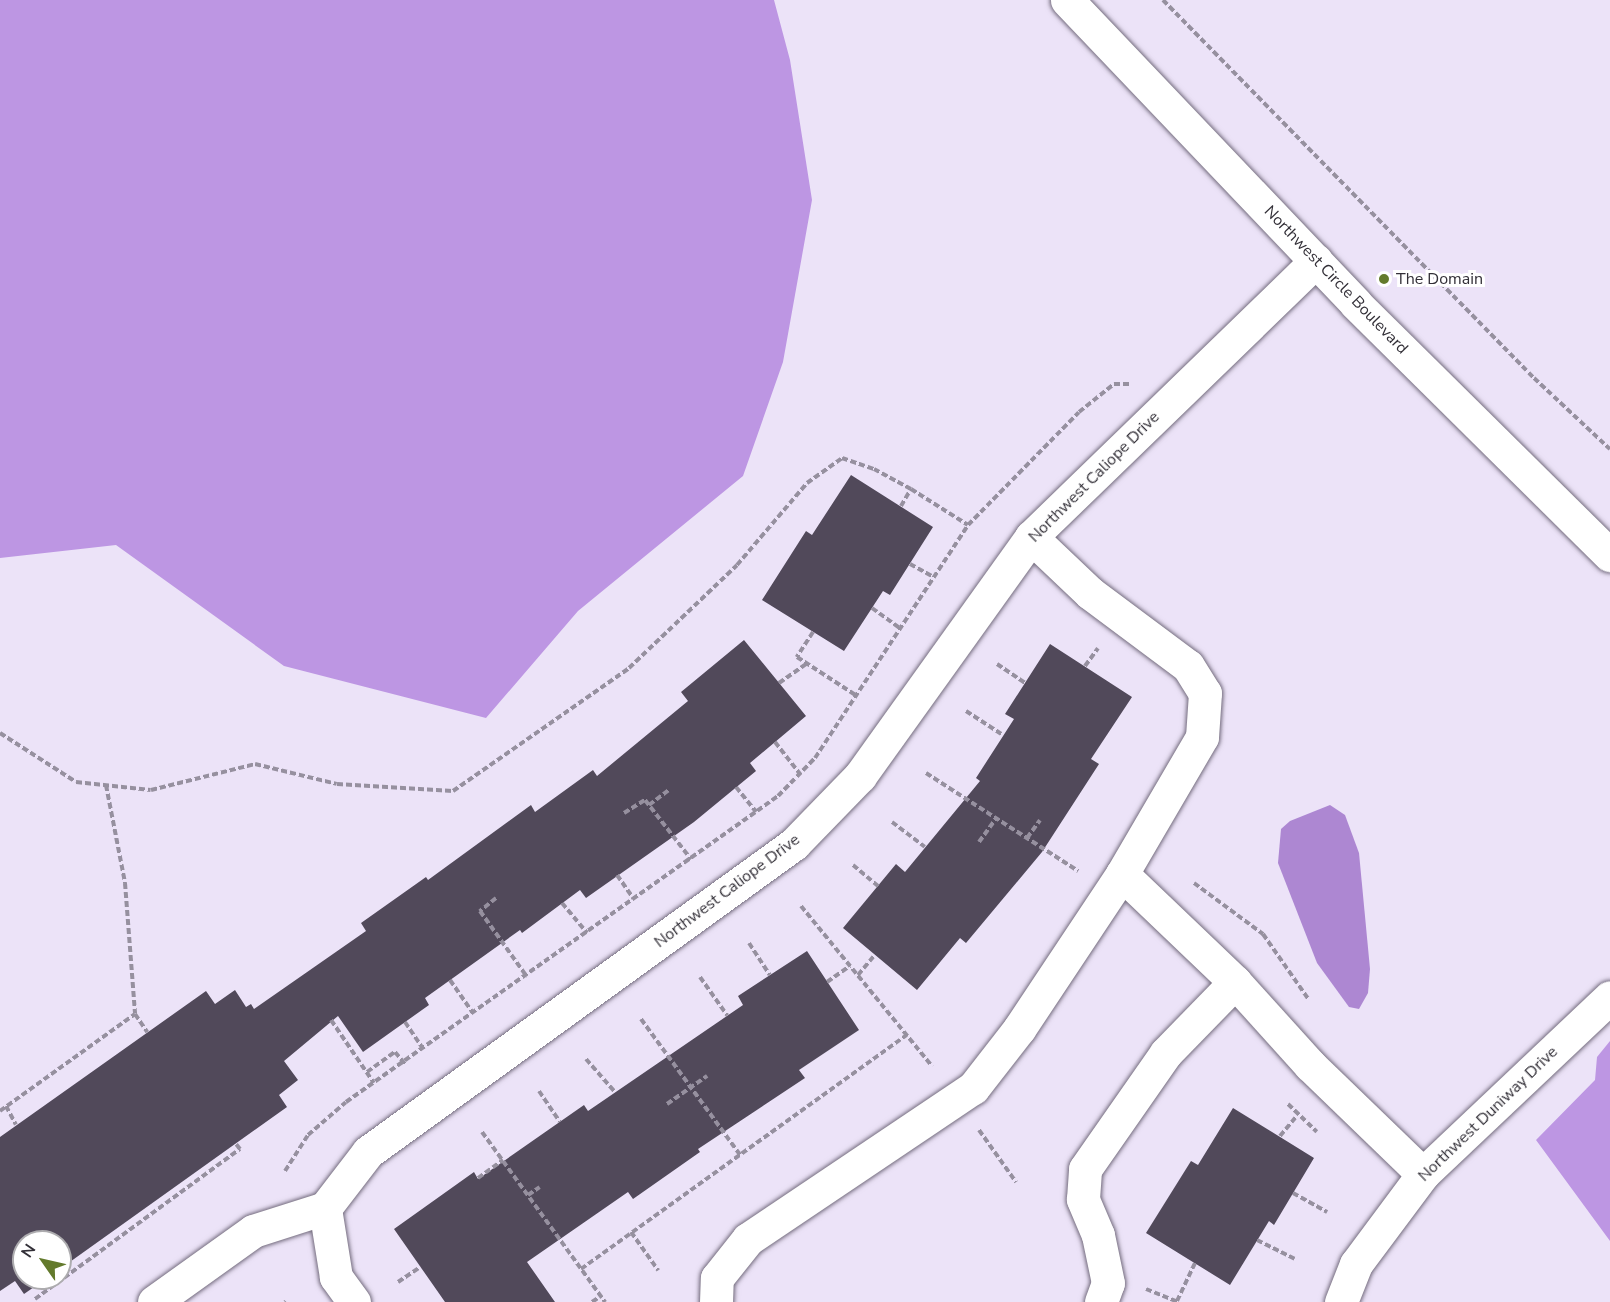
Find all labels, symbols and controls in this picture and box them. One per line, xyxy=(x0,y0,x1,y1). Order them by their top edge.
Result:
street label: Northwest Circle Boulevard xyxy=(1260,202,1412,358)
place label: The Domain xyxy=(1396,269,1483,289)
marker: The Domain xyxy=(1377,272,1391,286)
street label: Northwest Caliope Drive xyxy=(1025,408,1163,546)
street label: Northwest Caliope Drive xyxy=(651,830,803,952)
street label: Northwest Duniway Drive xyxy=(1414,1042,1562,1186)
north arrow xyxy=(12,1230,72,1290)
text: N xyxy=(16,1240,41,1262)

